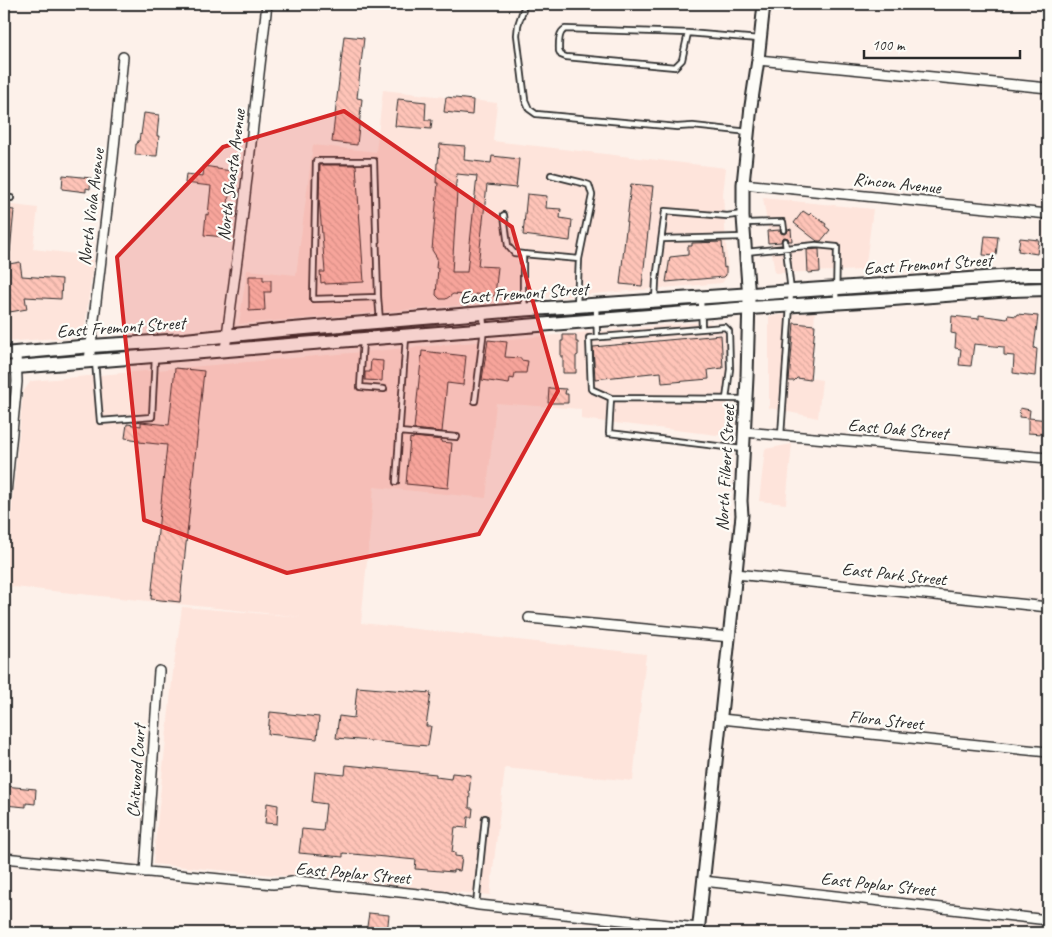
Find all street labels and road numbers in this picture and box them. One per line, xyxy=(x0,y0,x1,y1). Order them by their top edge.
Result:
street label: North Shasta Avenue xyxy=(212,107,250,242)
street label: North Viola Avenue xyxy=(73,146,109,267)
street label: Rincon Avenue xyxy=(852,167,943,199)
street label: East Fremont Street xyxy=(863,248,996,279)
street label: East Fremont Street xyxy=(459,277,592,308)
street label: East Fremont Street xyxy=(56,311,189,342)
street label: North Filbert Street xyxy=(711,402,739,532)
street label: East Oak Street xyxy=(847,414,952,445)
street label: East Park Street xyxy=(841,558,949,591)
street label: Flora Street xyxy=(848,705,926,735)
street label: Chitwood Court xyxy=(122,721,150,818)
street label: East Poplar Street xyxy=(295,857,413,889)
street label: East Poplar Street xyxy=(820,867,938,901)

